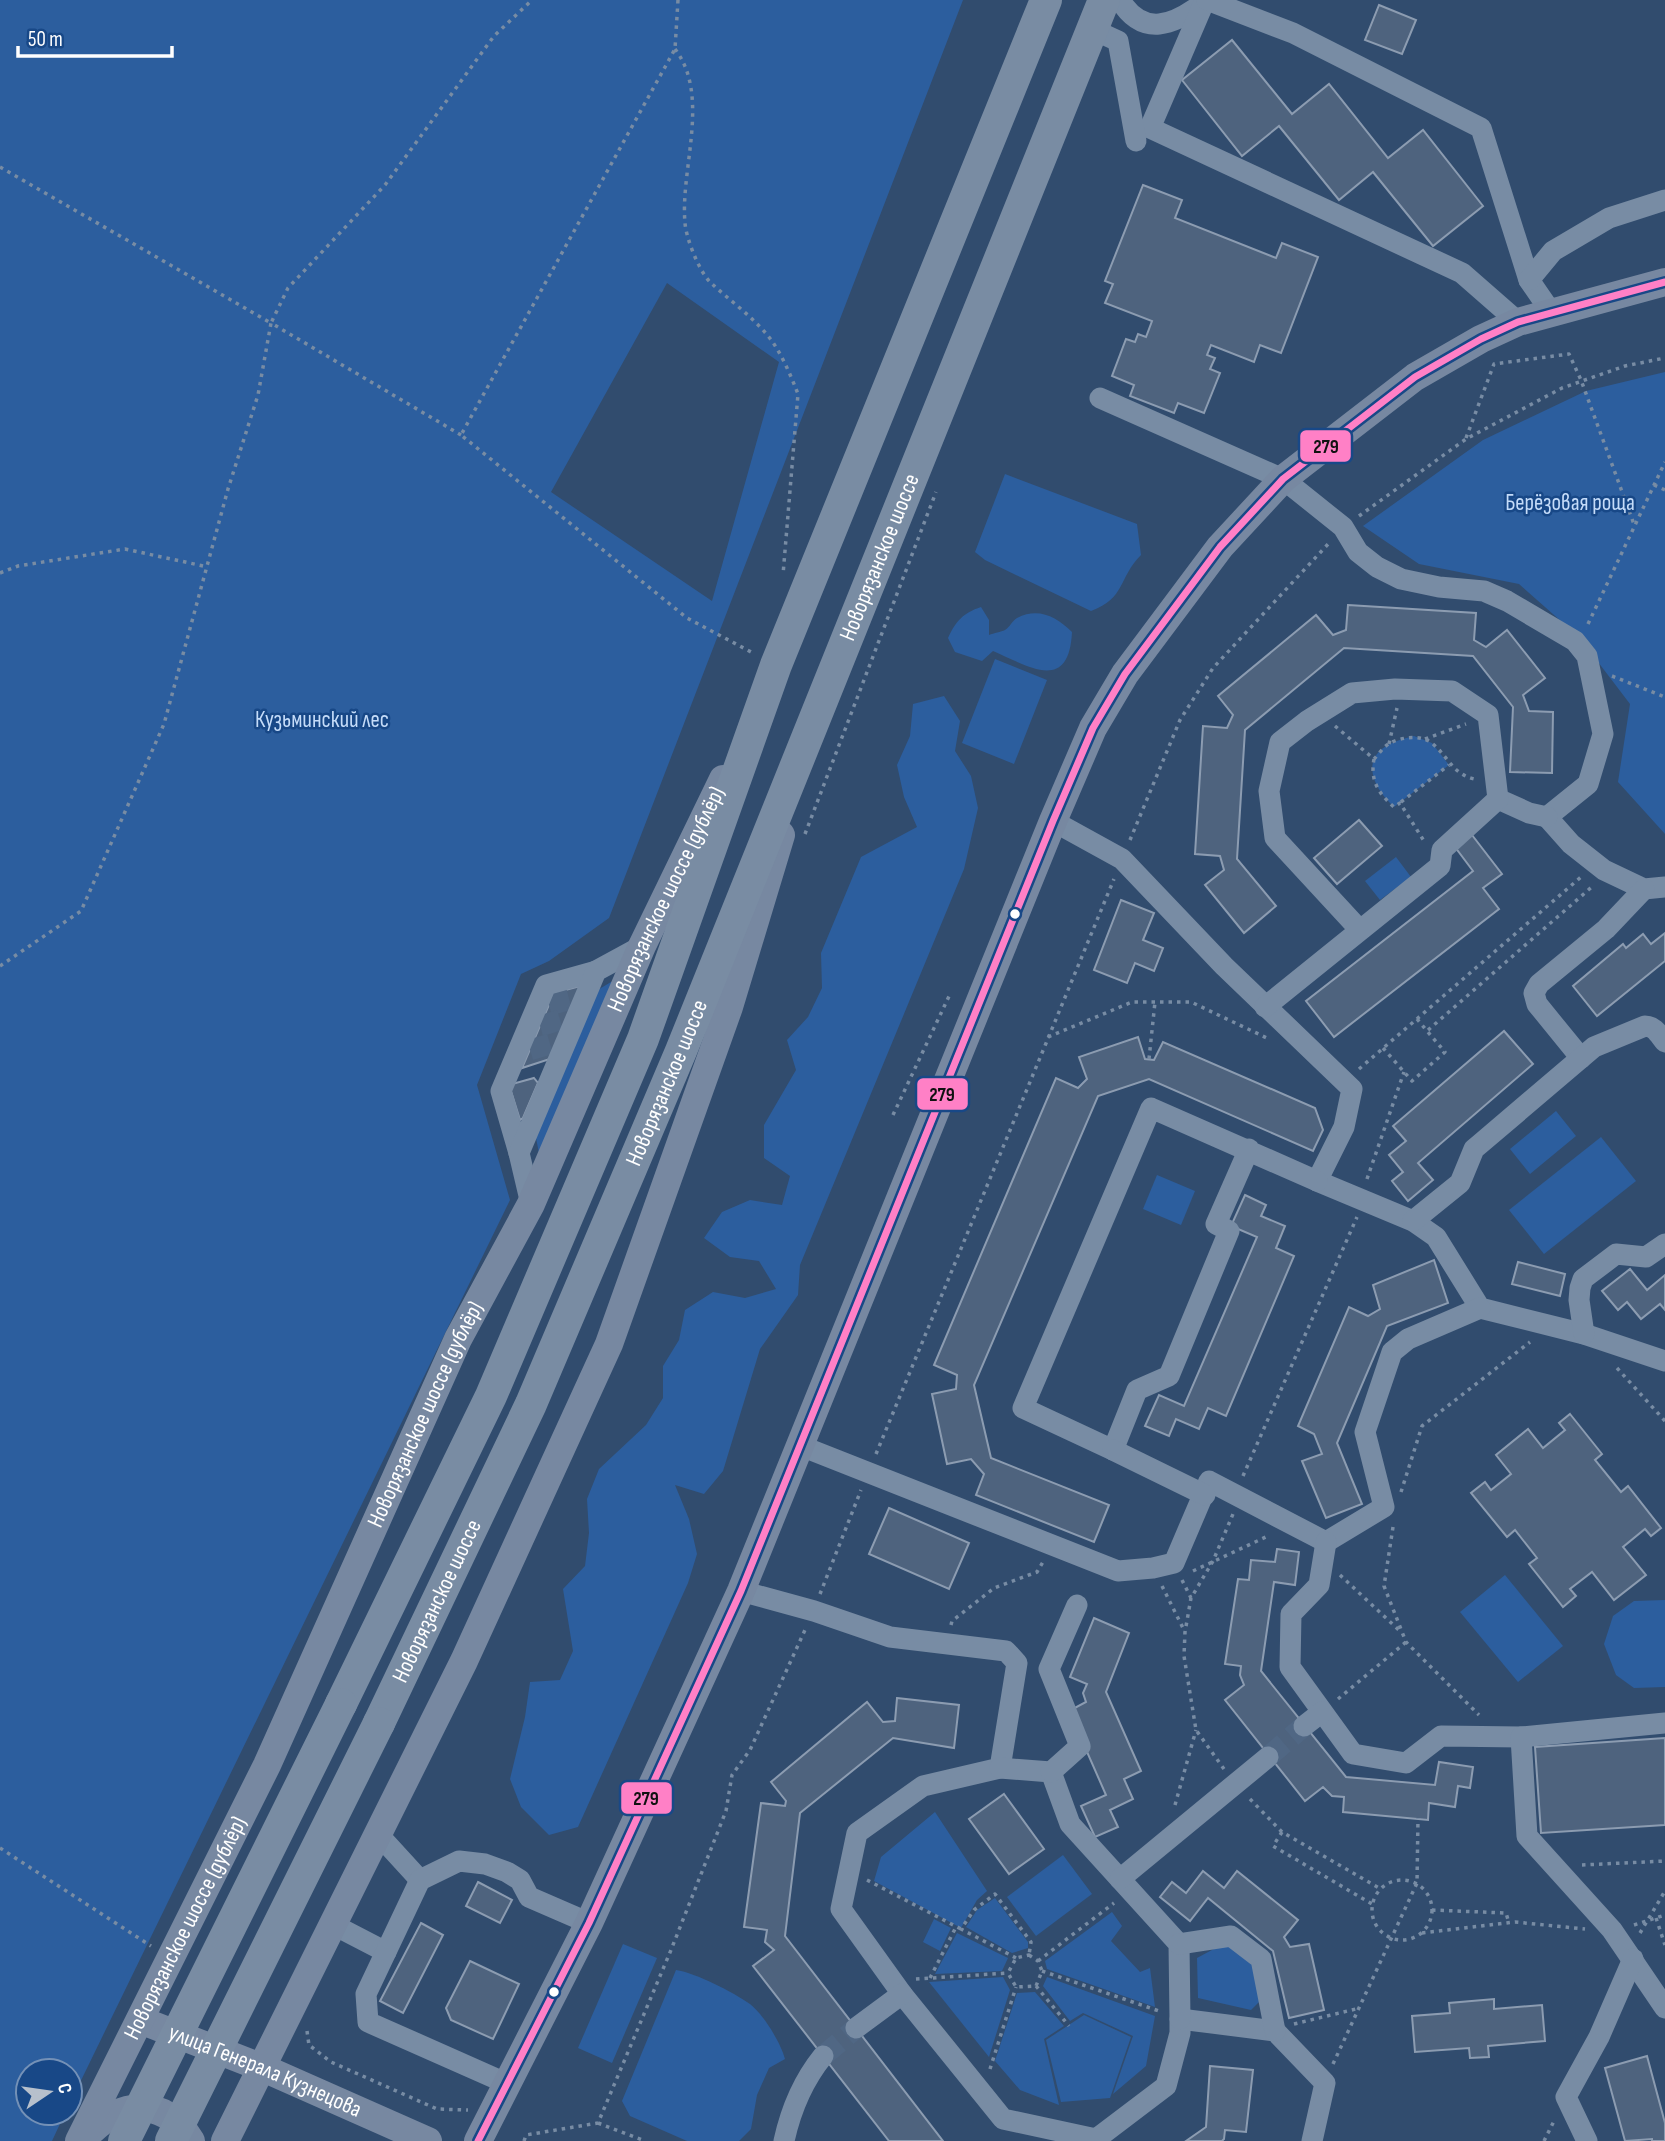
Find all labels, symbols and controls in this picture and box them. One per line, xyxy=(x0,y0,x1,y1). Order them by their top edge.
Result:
scale bar xyxy=(18,14,172,58)
text: 50 m xyxy=(28,27,63,52)
line badge: 279 xyxy=(1299,429,1352,463)
text: 279 xyxy=(1313,436,1339,459)
street label: Новорязанское шоссе xyxy=(834,470,926,645)
park label: Берёзовая роща xyxy=(1505,489,1635,517)
park label: Кузьминский лес xyxy=(255,706,389,734)
street label: Новорязанское шоссе (дублёр) xyxy=(601,782,731,1016)
unlabelled marker xyxy=(1008,907,1022,921)
street label: Новорязанское шоссе xyxy=(620,996,714,1170)
line badge: 279 xyxy=(916,1077,969,1111)
text: 279 xyxy=(929,1084,955,1107)
street label: Новорязанское шоссе (дублёр) xyxy=(361,1297,490,1532)
street label: Новорязанское шоссе xyxy=(386,1515,488,1687)
line badge: 279 xyxy=(620,1781,673,1815)
text: 279 xyxy=(633,1788,659,1811)
street label: Новорязанское шоссе (дублёр) xyxy=(118,1812,253,2044)
unlabelled marker xyxy=(547,1985,561,1999)
street label: улица Генерала Кузнецова xyxy=(165,2019,366,2124)
north arrow xyxy=(14,2057,84,2127)
text: С xyxy=(52,2081,76,2096)

